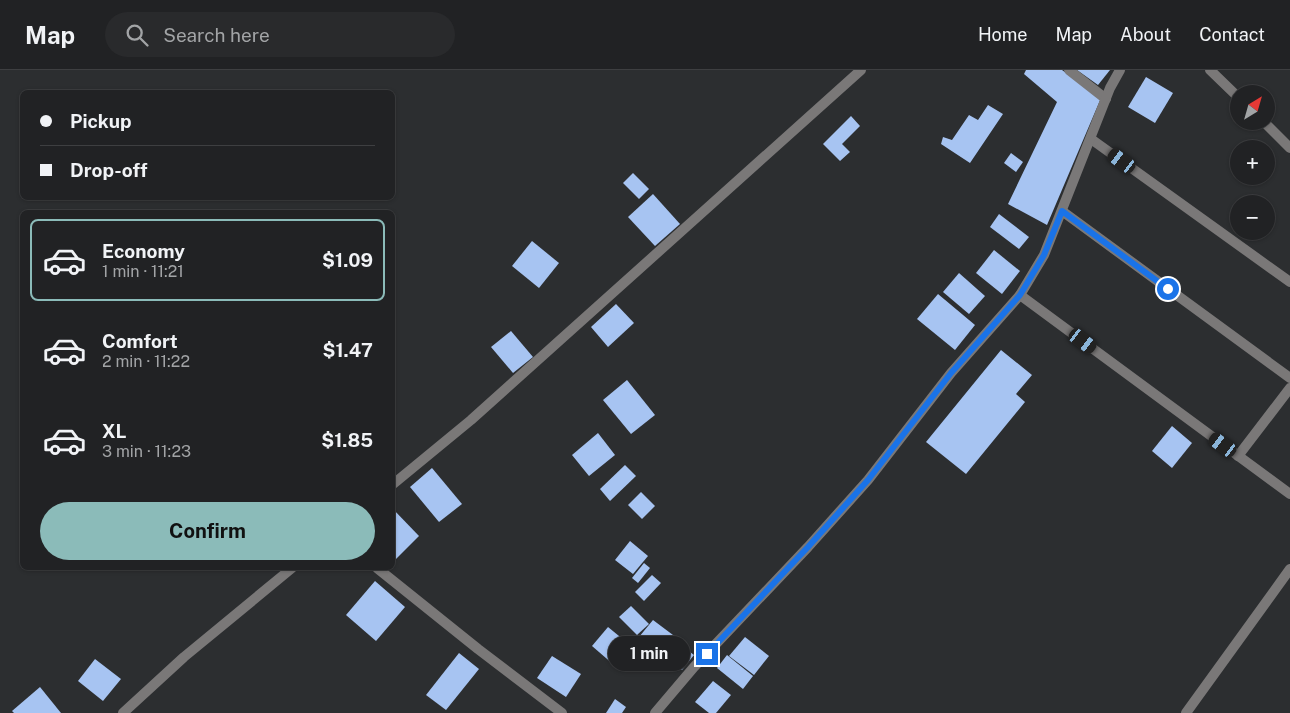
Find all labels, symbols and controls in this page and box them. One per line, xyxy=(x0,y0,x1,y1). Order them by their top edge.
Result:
search box xyxy=(105,12,455,57)
text: Map xyxy=(25,21,75,49)
icon: search xyxy=(123,21,151,49)
text: Search here xyxy=(163,24,270,46)
text: Home xyxy=(978,24,1028,45)
text: Map xyxy=(1056,24,1092,45)
text: About xyxy=(1120,24,1171,45)
text: Contact xyxy=(1199,24,1265,45)
north arrow xyxy=(1230,85,1275,130)
map controls xyxy=(1230,85,1275,240)
text: Pickup xyxy=(70,110,132,132)
button: + xyxy=(1230,140,1275,185)
car xyxy=(1105,146,1138,176)
text: Drop-off xyxy=(70,159,147,181)
button: − xyxy=(1230,195,1275,240)
icon: car xyxy=(42,238,87,283)
text: Economy xyxy=(102,240,185,262)
text: $1.09 xyxy=(322,249,373,271)
text: 1 min · 11:21 xyxy=(102,262,184,281)
route start xyxy=(1157,278,1179,300)
car xyxy=(1066,326,1099,356)
icon: car xyxy=(42,328,87,373)
text: Comfort xyxy=(102,330,178,352)
text: $1.47 xyxy=(323,339,373,361)
text: 2 min · 11:22 xyxy=(102,352,190,371)
icon: car xyxy=(42,418,87,463)
text: XL xyxy=(102,420,127,442)
text: $1.85 xyxy=(321,429,373,451)
car xyxy=(1206,430,1239,460)
text: 3 min · 11:23 xyxy=(102,442,191,461)
button: Confirm xyxy=(40,502,375,560)
callout: 1 min xyxy=(607,636,690,672)
route end xyxy=(696,643,718,665)
text: 1 min xyxy=(630,644,668,663)

